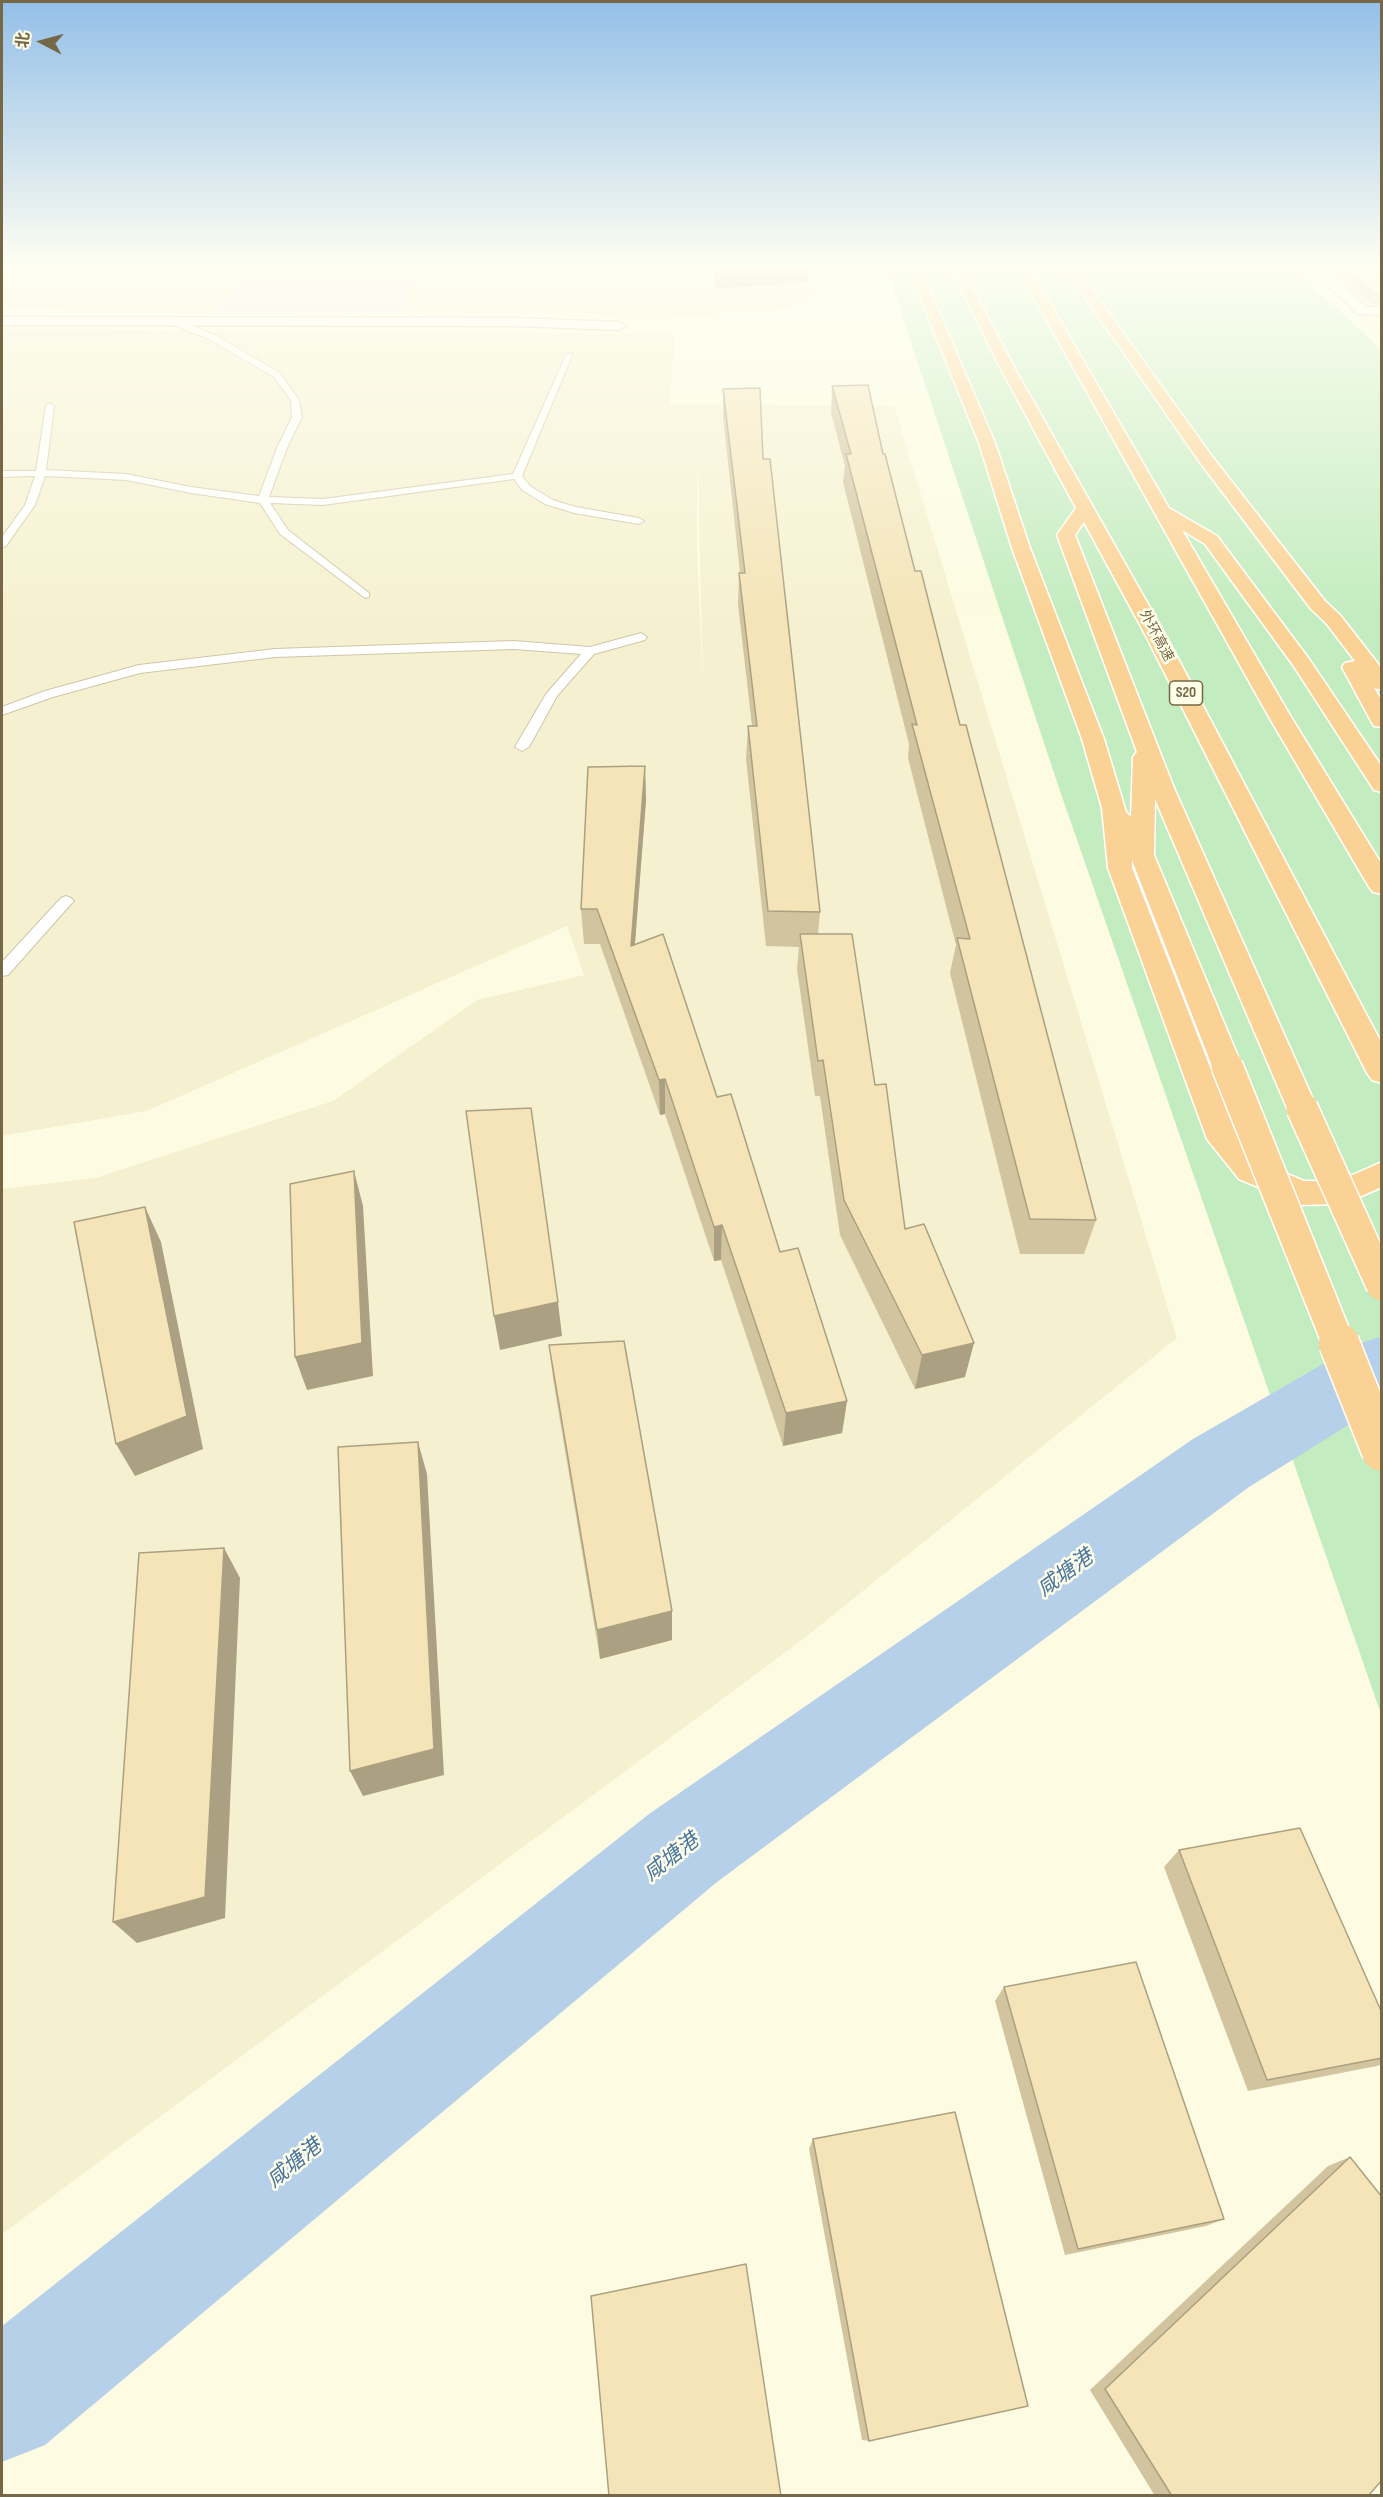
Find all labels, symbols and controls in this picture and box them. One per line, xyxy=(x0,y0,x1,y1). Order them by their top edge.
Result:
north arrow xyxy=(12,12,72,72)
text: 北 xyxy=(13,31,34,49)
street label: 外环高速 xyxy=(1135,607,1177,665)
road number: S20 xyxy=(1170,681,1202,705)
water label: 咸塘港 xyxy=(1033,1545,1099,1603)
water label: 咸塘港 xyxy=(639,1829,705,1887)
water label: 咸塘港 xyxy=(263,2134,327,2194)

